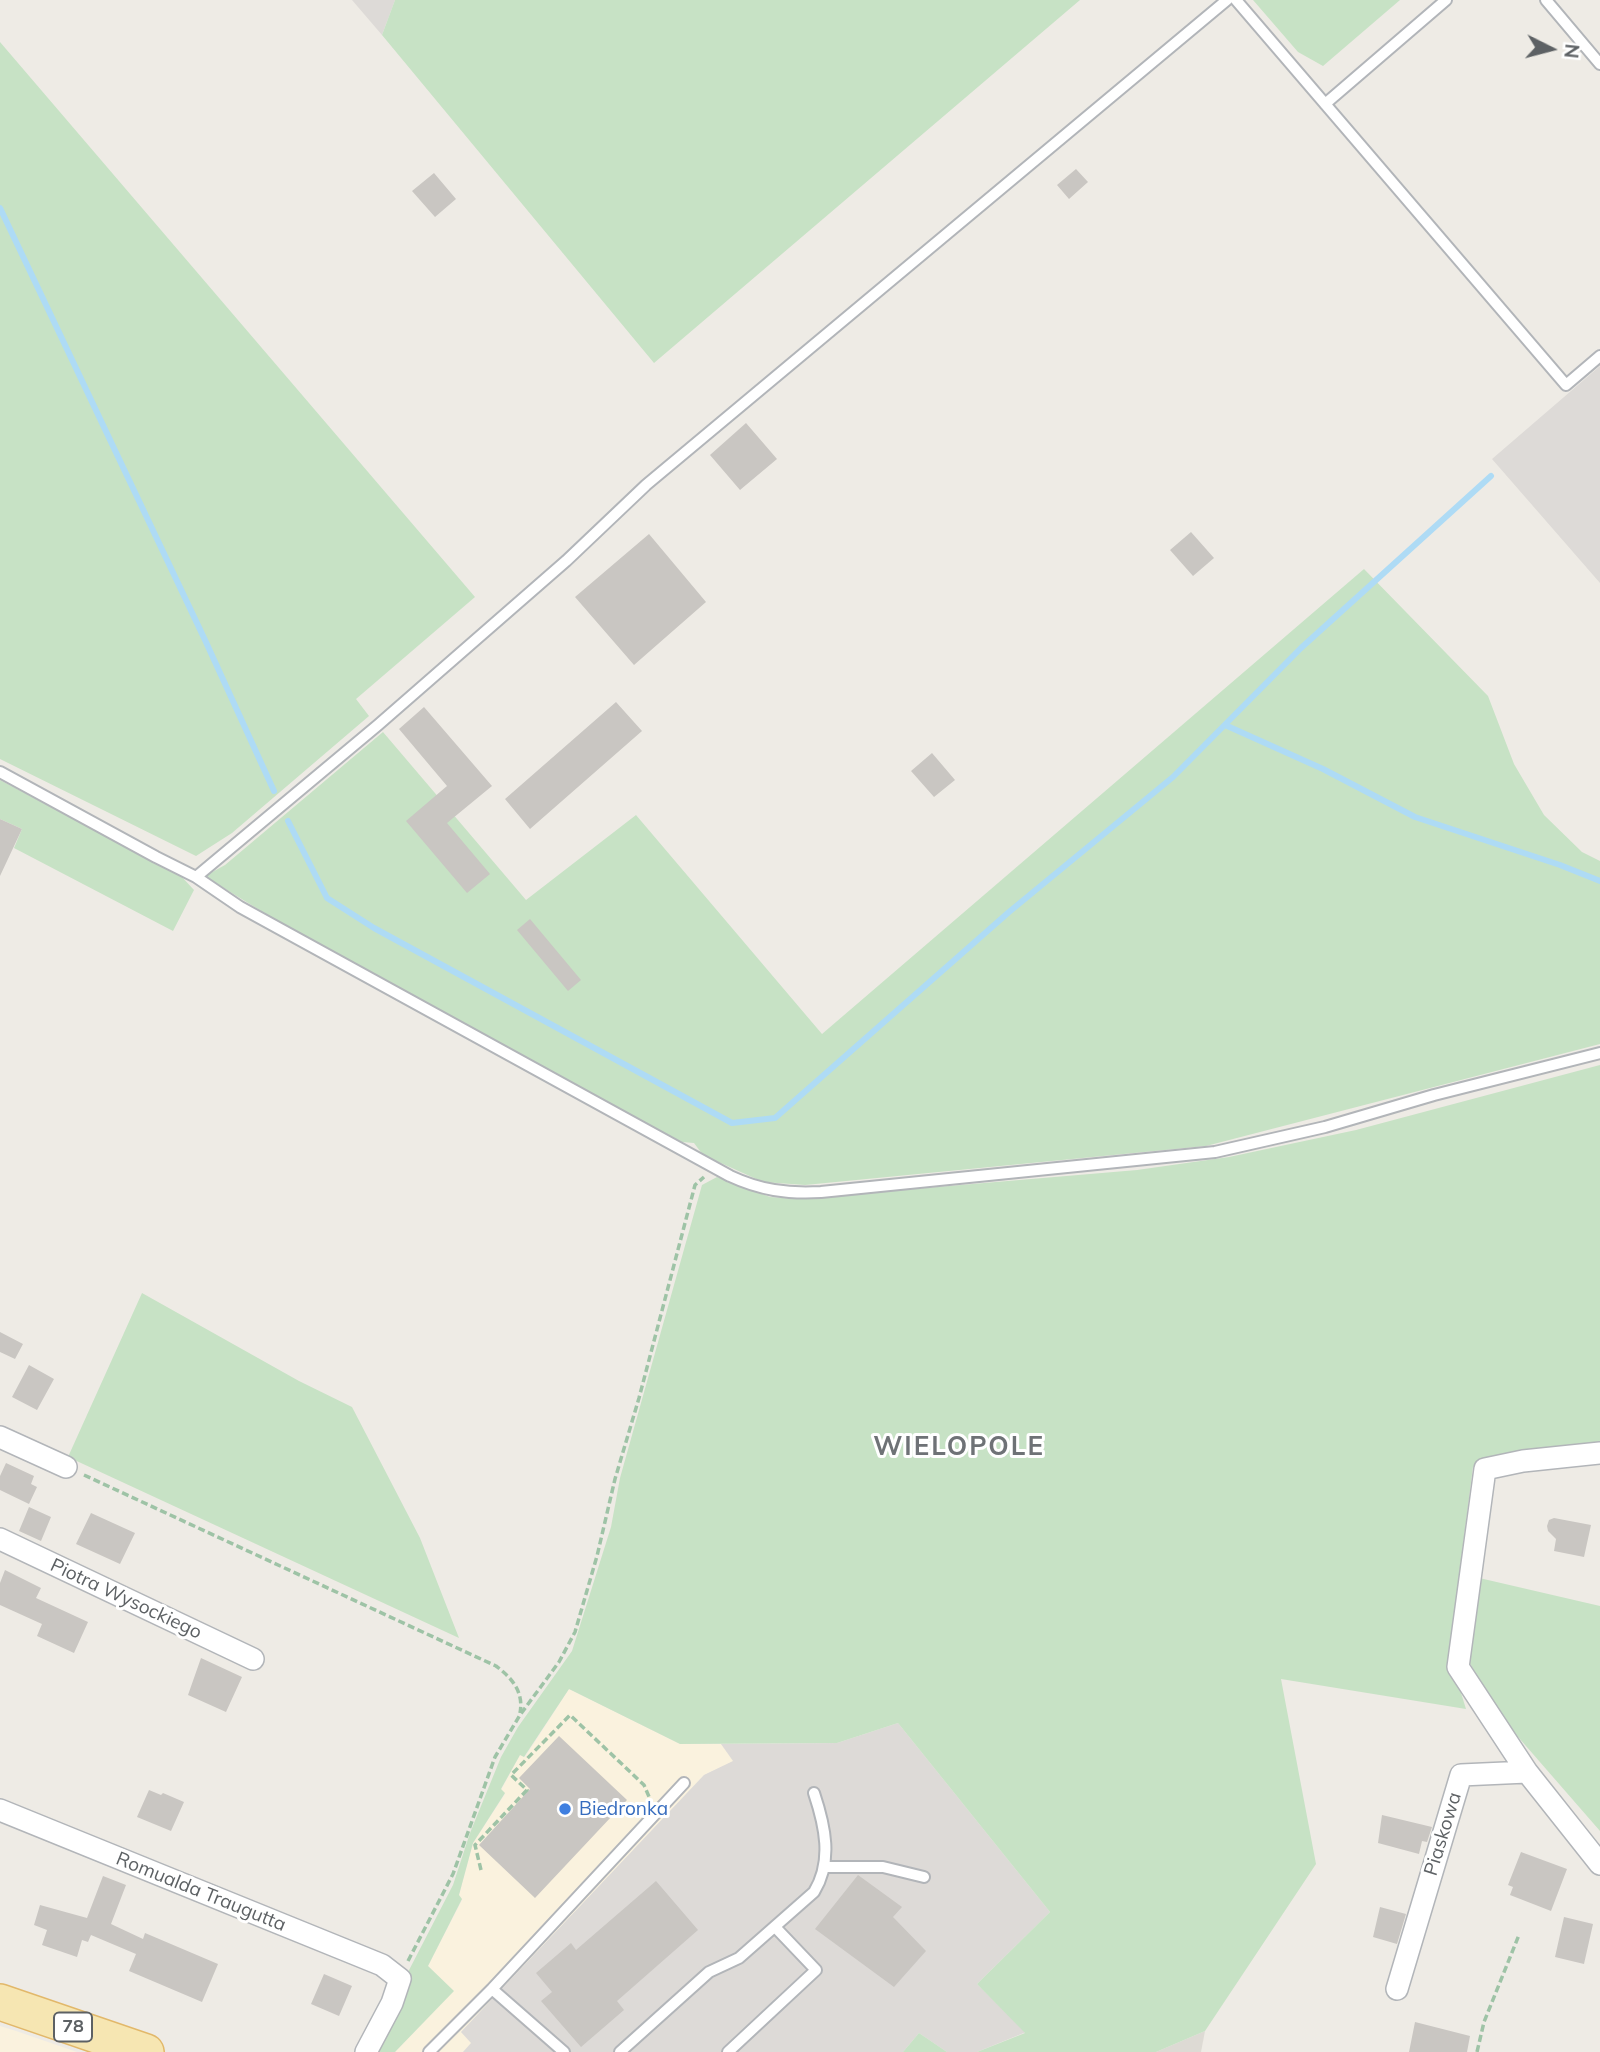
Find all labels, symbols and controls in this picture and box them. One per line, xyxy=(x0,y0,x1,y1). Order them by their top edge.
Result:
north arrow xyxy=(1516,14,1586,84)
text: N xyxy=(1559,43,1585,60)
district label: WIELOPOLE xyxy=(874,1431,1044,1463)
street label: Piotra Wysockiego xyxy=(47,1554,205,1644)
street label: Piaskowa xyxy=(1420,1790,1466,1878)
place label: Biedronka xyxy=(579,1798,668,1820)
marker: Biedronka xyxy=(557,1801,573,1817)
street label: Romualda Traugutta xyxy=(113,1847,289,1937)
road number: 78 xyxy=(54,2012,92,2041)

